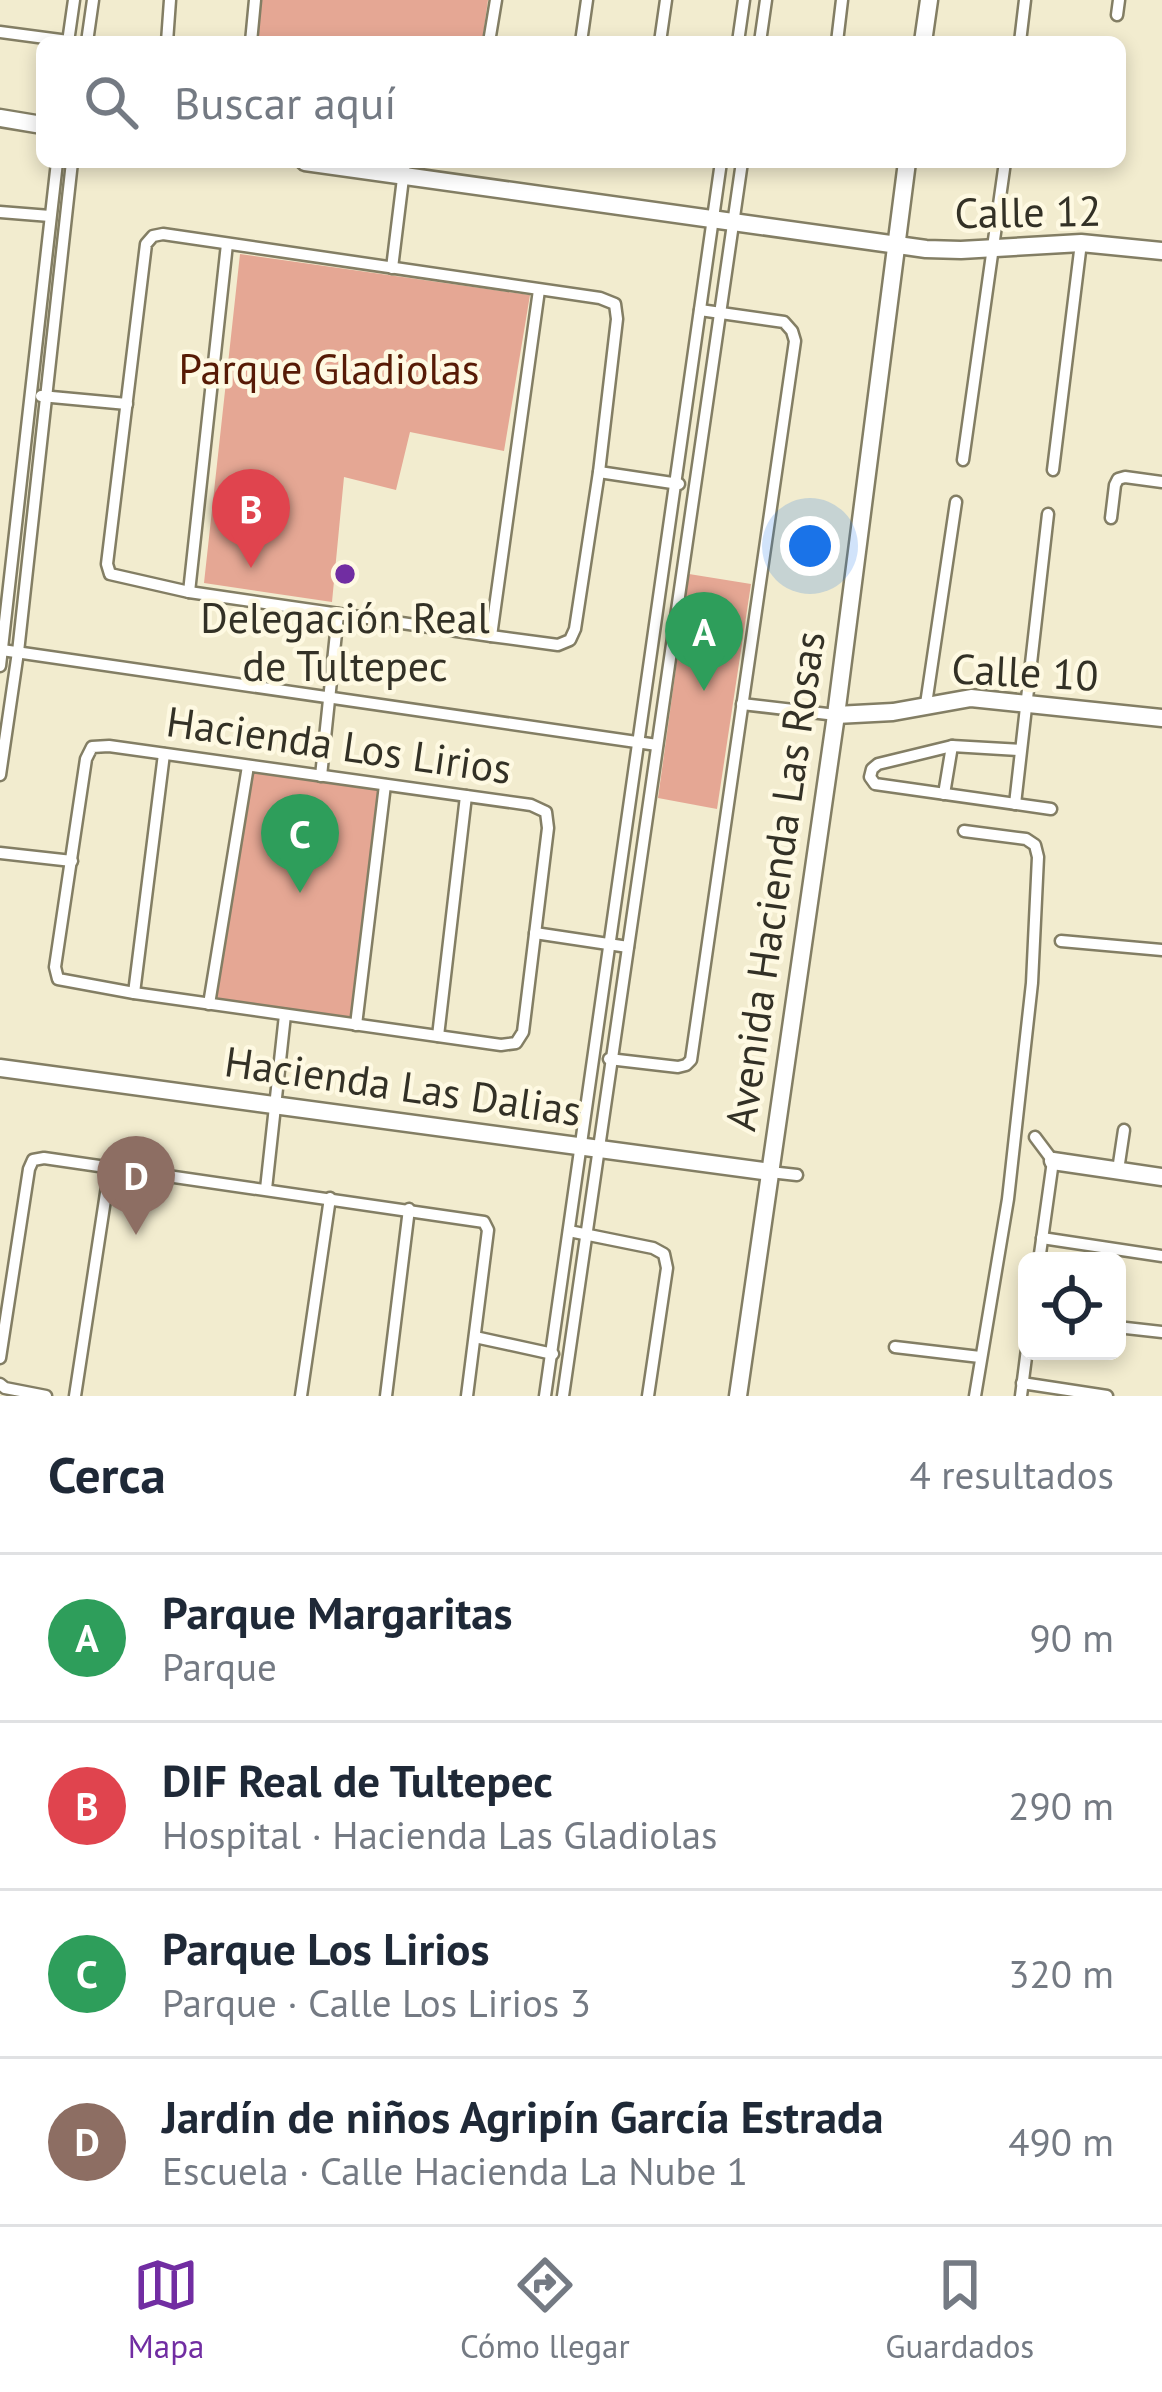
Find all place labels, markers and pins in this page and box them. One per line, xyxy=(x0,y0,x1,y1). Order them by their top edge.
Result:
pin: B xyxy=(212,469,290,568)
marker: Delegación Real de Tultepec xyxy=(332,561,358,587)
place label: Delegación Real de Tultepec xyxy=(200,590,490,693)
pin: A xyxy=(665,592,743,691)
pin: C xyxy=(261,794,339,893)
pin: D xyxy=(97,1136,175,1235)

